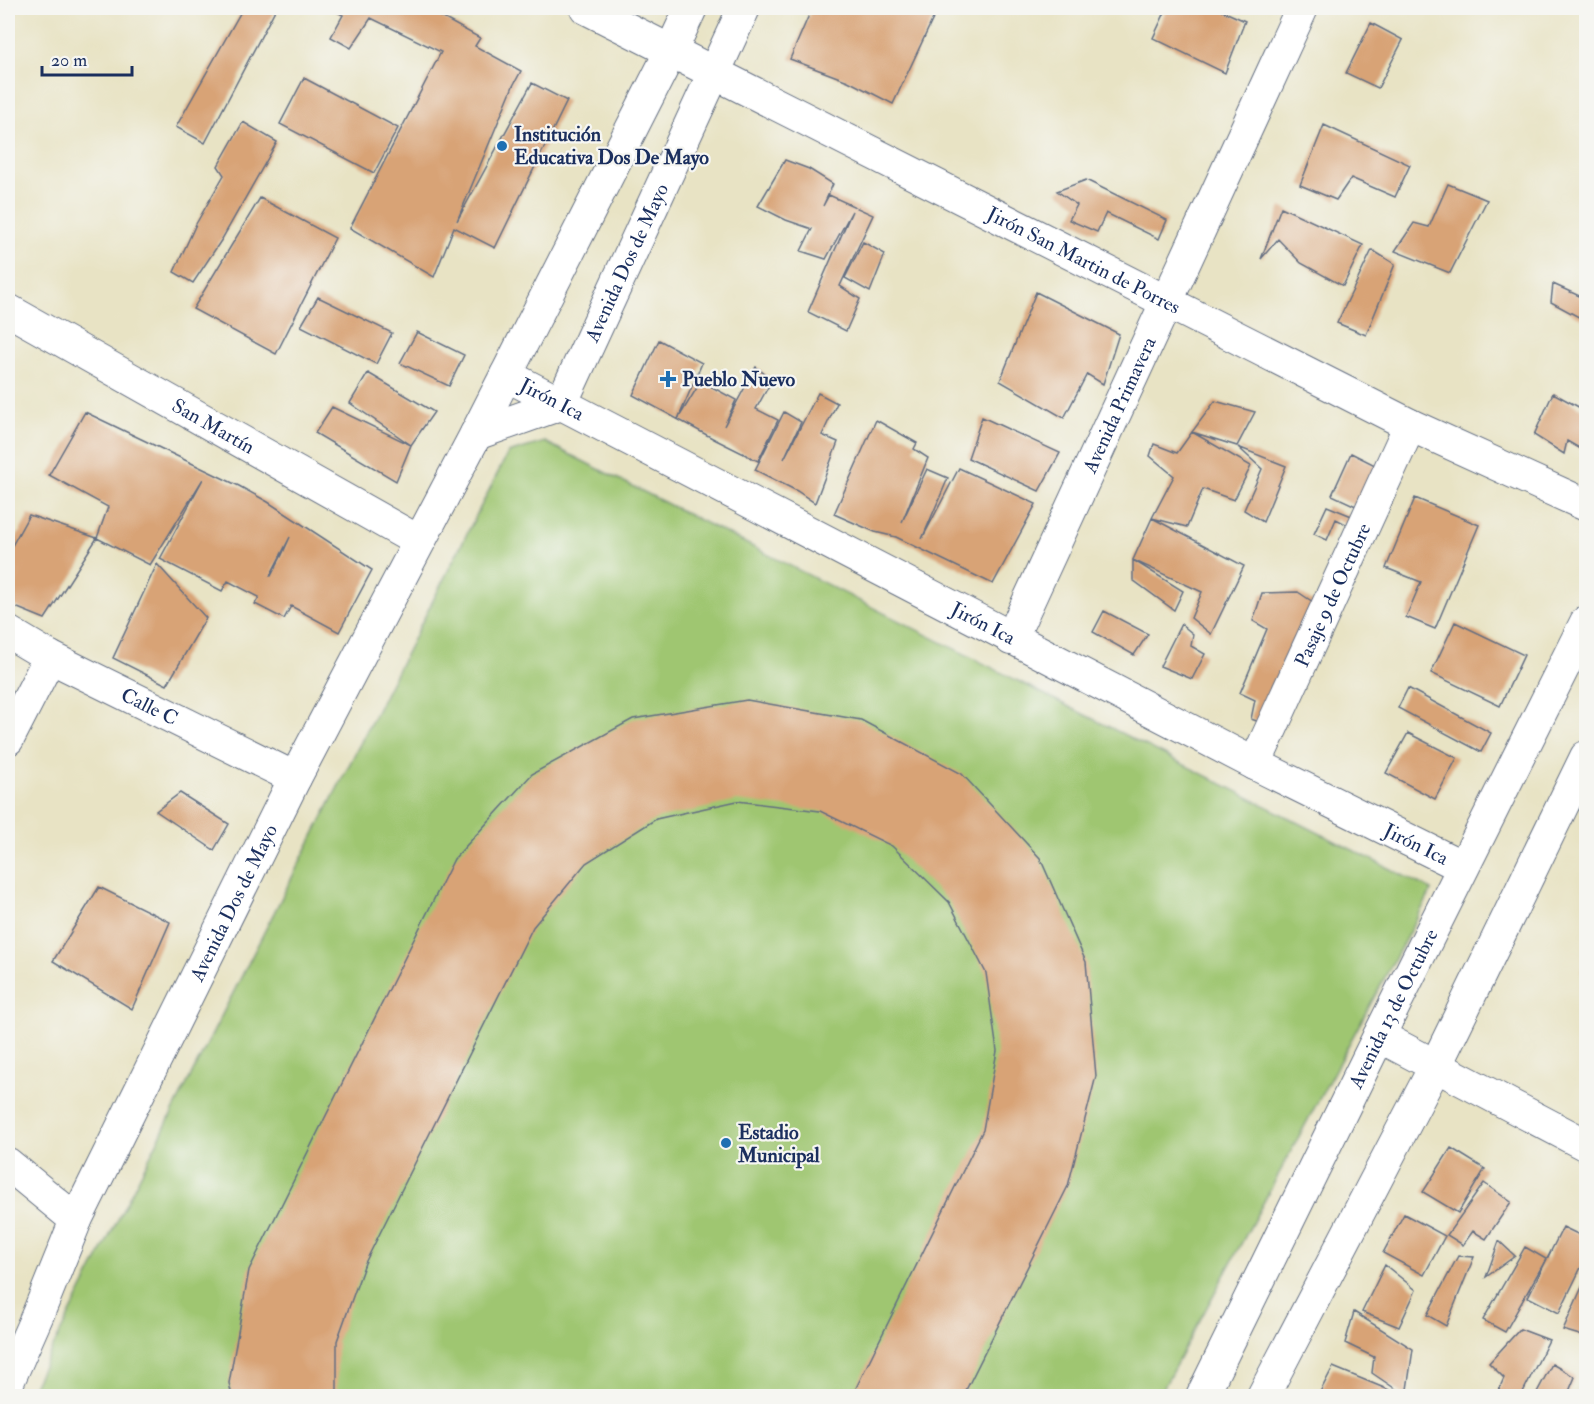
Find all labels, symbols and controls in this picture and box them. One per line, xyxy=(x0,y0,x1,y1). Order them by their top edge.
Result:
scale bar xyxy=(42,39,132,77)
text: 20 m xyxy=(51,49,87,72)
place label: Institución Educativa Dos De Mayo xyxy=(514,122,709,171)
marker: Institución Educativa Dos De Mayo xyxy=(495,139,509,153)
street label: Avenida Dos de Mayo xyxy=(579,179,674,347)
street label: Jirón San Martin de Porres xyxy=(982,201,1185,320)
street label: Avenida Primavera xyxy=(1077,332,1162,478)
place label: Pueblo Nuevo xyxy=(682,367,796,392)
marker: Pueblo Nuevo xyxy=(659,370,677,388)
street label: Jirón Ica xyxy=(515,372,589,427)
street label: San Martín xyxy=(168,393,259,459)
street label: Pasaje 9 de Octubre xyxy=(1289,519,1376,671)
street label: Jirón Ica xyxy=(946,596,1020,651)
street label: Calle C xyxy=(117,682,182,731)
street label: Jirón Ica xyxy=(1379,817,1453,871)
street label: Avenida Dos de Mayo xyxy=(184,820,283,986)
street label: Avenida 13 de Octubre xyxy=(1343,925,1444,1093)
place label: Estadio Municipal xyxy=(737,1120,821,1169)
marker: Estadio Municipal xyxy=(719,1136,733,1150)

